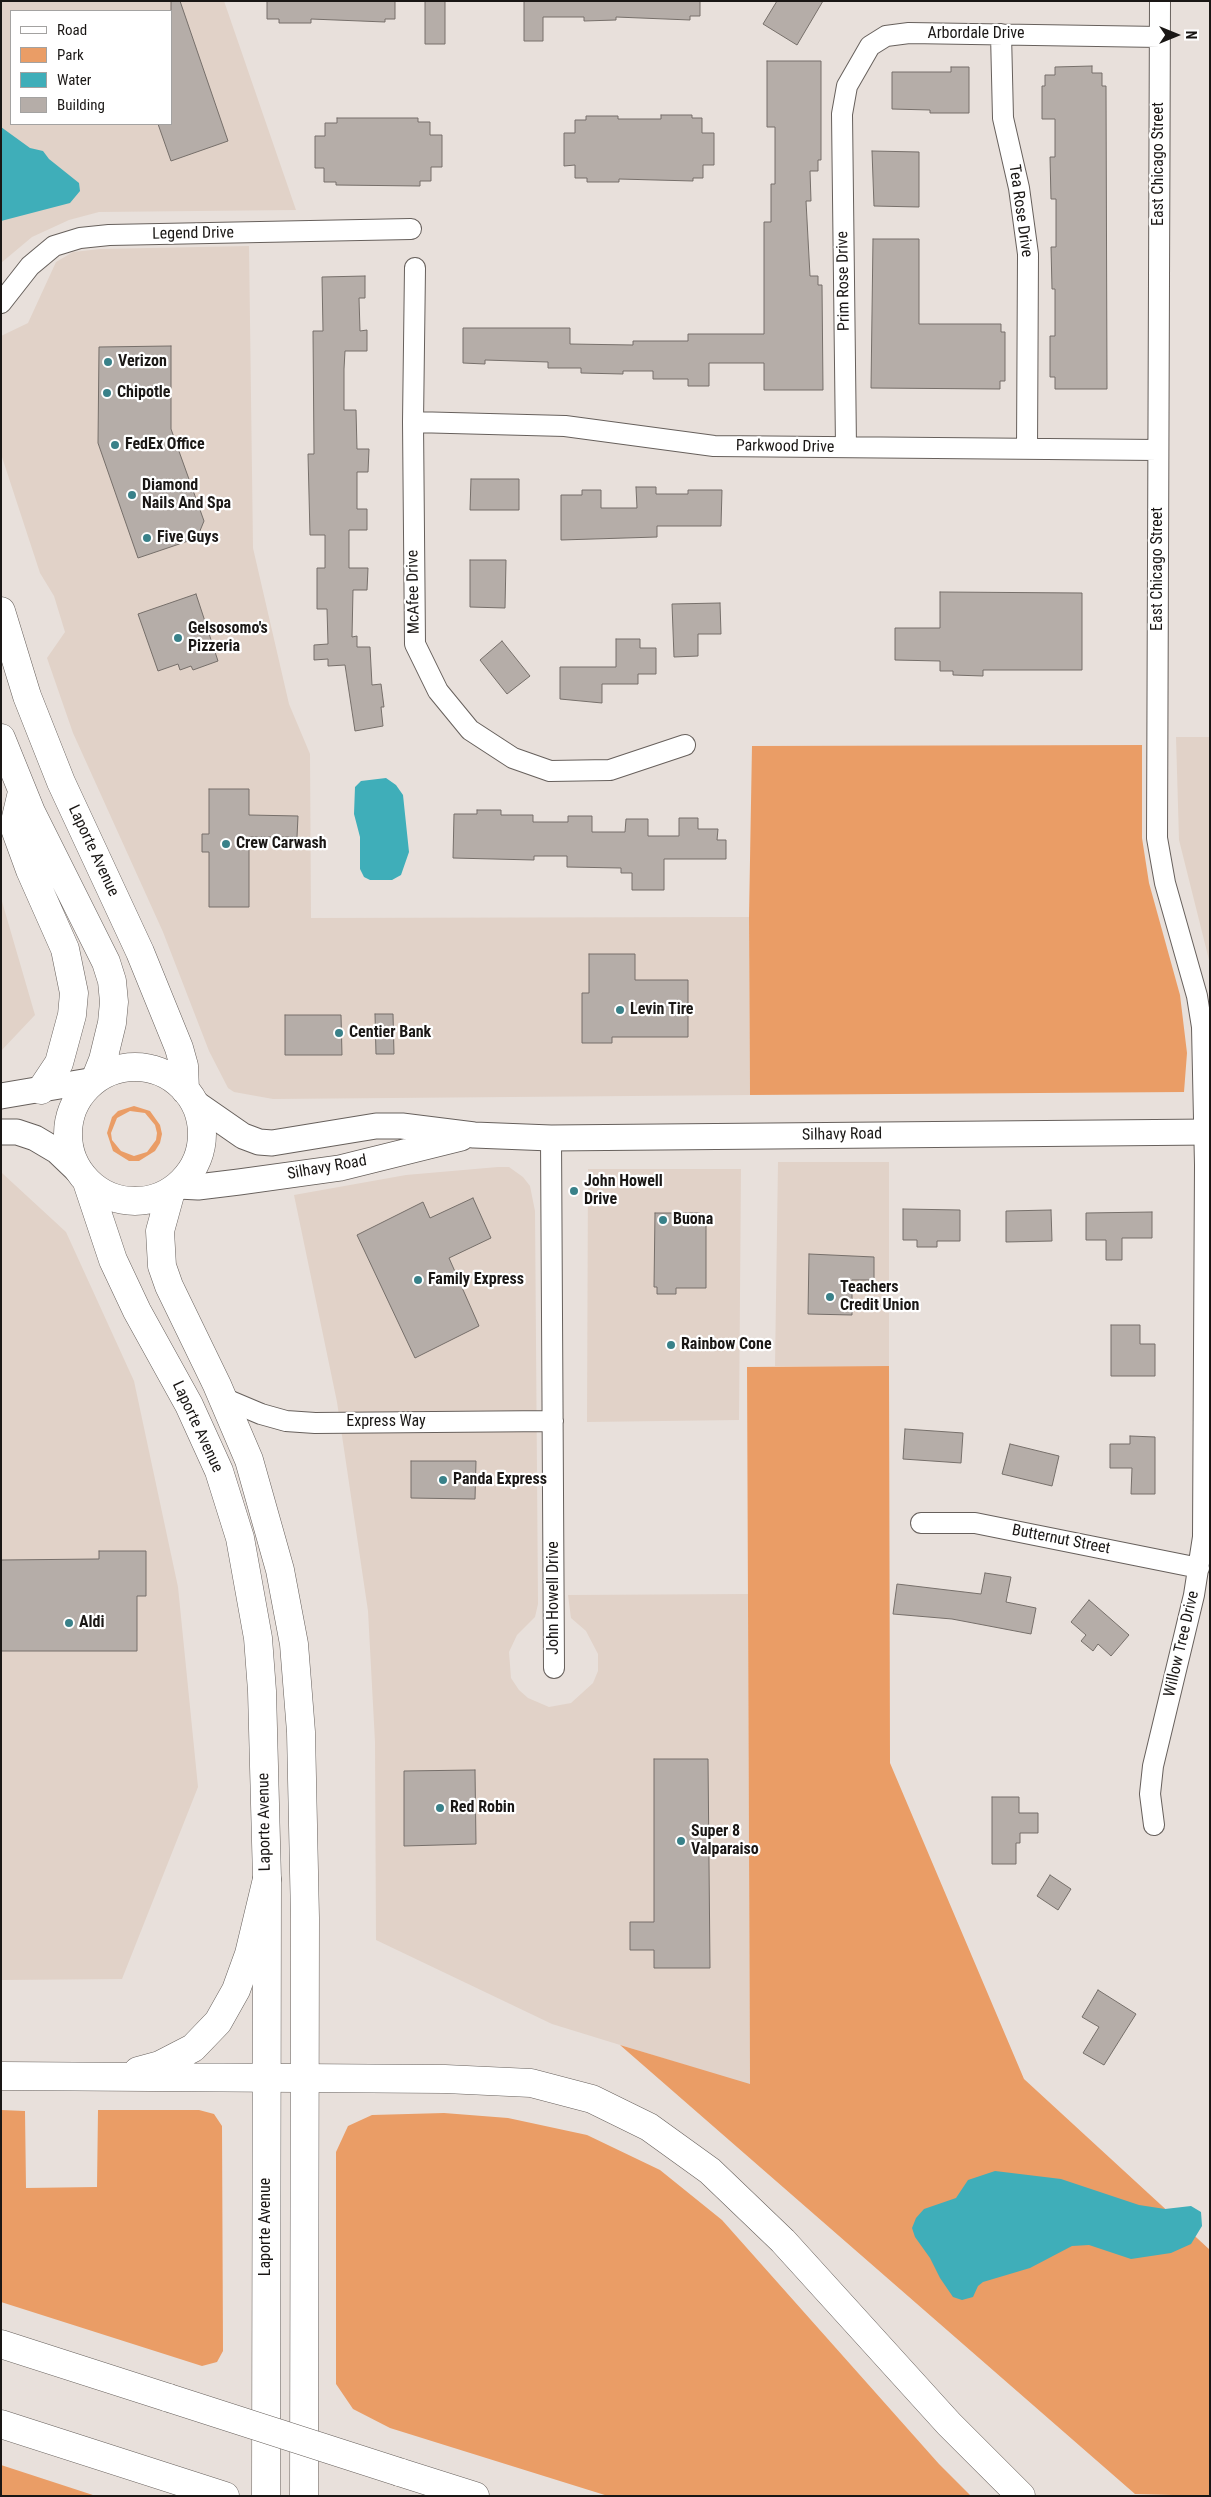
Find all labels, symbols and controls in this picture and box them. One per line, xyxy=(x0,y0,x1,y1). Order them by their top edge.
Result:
legend xyxy=(10,10,172,125)
north arrow xyxy=(1151,10,1201,60)
text: Road xyxy=(57,21,87,39)
street label: Arbordale Drive xyxy=(927,24,1025,44)
text: N xyxy=(1183,31,1199,39)
text: Park xyxy=(57,46,84,64)
text: Water xyxy=(57,71,91,89)
text: Building xyxy=(57,96,105,114)
street label: East Chicago Street xyxy=(1149,102,1169,226)
street label: Tea Rose Drive xyxy=(1004,163,1036,259)
street label: Legend Drive xyxy=(152,224,234,244)
street label: Prim Rose Drive xyxy=(834,231,854,331)
place label: Verizon xyxy=(118,352,167,372)
marker: Verizon xyxy=(102,356,114,368)
place label: Chipotle xyxy=(117,383,170,403)
marker: Chipotle xyxy=(101,387,113,399)
place label: FedEx Office xyxy=(125,435,205,455)
street label: Parkwood Drive xyxy=(736,437,834,457)
marker: FedEx Office xyxy=(109,439,121,451)
place label: Diamond Nails And Spa xyxy=(142,476,231,514)
marker: Diamond Nails And Spa xyxy=(126,489,138,501)
street label: East Chicago Street xyxy=(1148,507,1168,631)
place label: Five Guys xyxy=(157,528,219,548)
marker: Five Guys xyxy=(141,532,153,544)
street label: McAfee Drive xyxy=(404,550,424,634)
place label: Gelsosomo's Pizzeria xyxy=(188,619,268,657)
marker: Gelsosomo's Pizzeria xyxy=(172,632,184,644)
street label: Laporte Avenue xyxy=(64,802,122,900)
place label: Crew Carwash xyxy=(236,834,327,854)
marker: Crew Carwash xyxy=(220,838,232,850)
place label: Levin Tire xyxy=(630,1000,694,1020)
marker: Levin Tire xyxy=(614,1004,626,1016)
place label: Centier Bank xyxy=(349,1023,431,1043)
marker: Centier Bank xyxy=(333,1027,345,1039)
street label: Silhavy Road xyxy=(802,1125,882,1145)
street label: Silhavy Road xyxy=(286,1152,368,1184)
place label: John Howell Drive xyxy=(584,1172,663,1210)
marker: John Howell Drive xyxy=(568,1185,580,1197)
place label: Buona xyxy=(673,1210,713,1230)
marker: Buona xyxy=(657,1214,669,1226)
place label: Family Express xyxy=(428,1270,524,1290)
marker: Family Express xyxy=(412,1274,424,1286)
place label: Teachers Credit Union xyxy=(840,1278,919,1316)
marker: Teachers Credit Union xyxy=(824,1291,836,1303)
place label: Rainbow Cone xyxy=(681,1335,772,1355)
marker: Rainbow Cone xyxy=(665,1339,677,1351)
street label: Laporte Avenue xyxy=(168,1378,226,1476)
street label: Express Way xyxy=(346,1412,426,1432)
place label: Panda Express xyxy=(453,1470,547,1490)
marker: Panda Express xyxy=(437,1474,449,1486)
street label: Butternut Street xyxy=(1010,1521,1112,1559)
street label: John Howell Drive xyxy=(544,1541,564,1655)
street label: Willow Tree Drive xyxy=(1160,1589,1204,1699)
place label: Aldi xyxy=(79,1613,105,1633)
marker: Aldi xyxy=(63,1617,75,1629)
street label: Laporte Avenue xyxy=(255,1773,275,1871)
place label: Red Robin xyxy=(450,1798,515,1818)
marker: Red Robin xyxy=(434,1802,446,1814)
place label: Super 8 Valparaiso xyxy=(691,1822,759,1860)
marker: Super 8 Valparaiso xyxy=(675,1835,687,1847)
street label: Laporte Avenue xyxy=(256,2178,276,2276)

